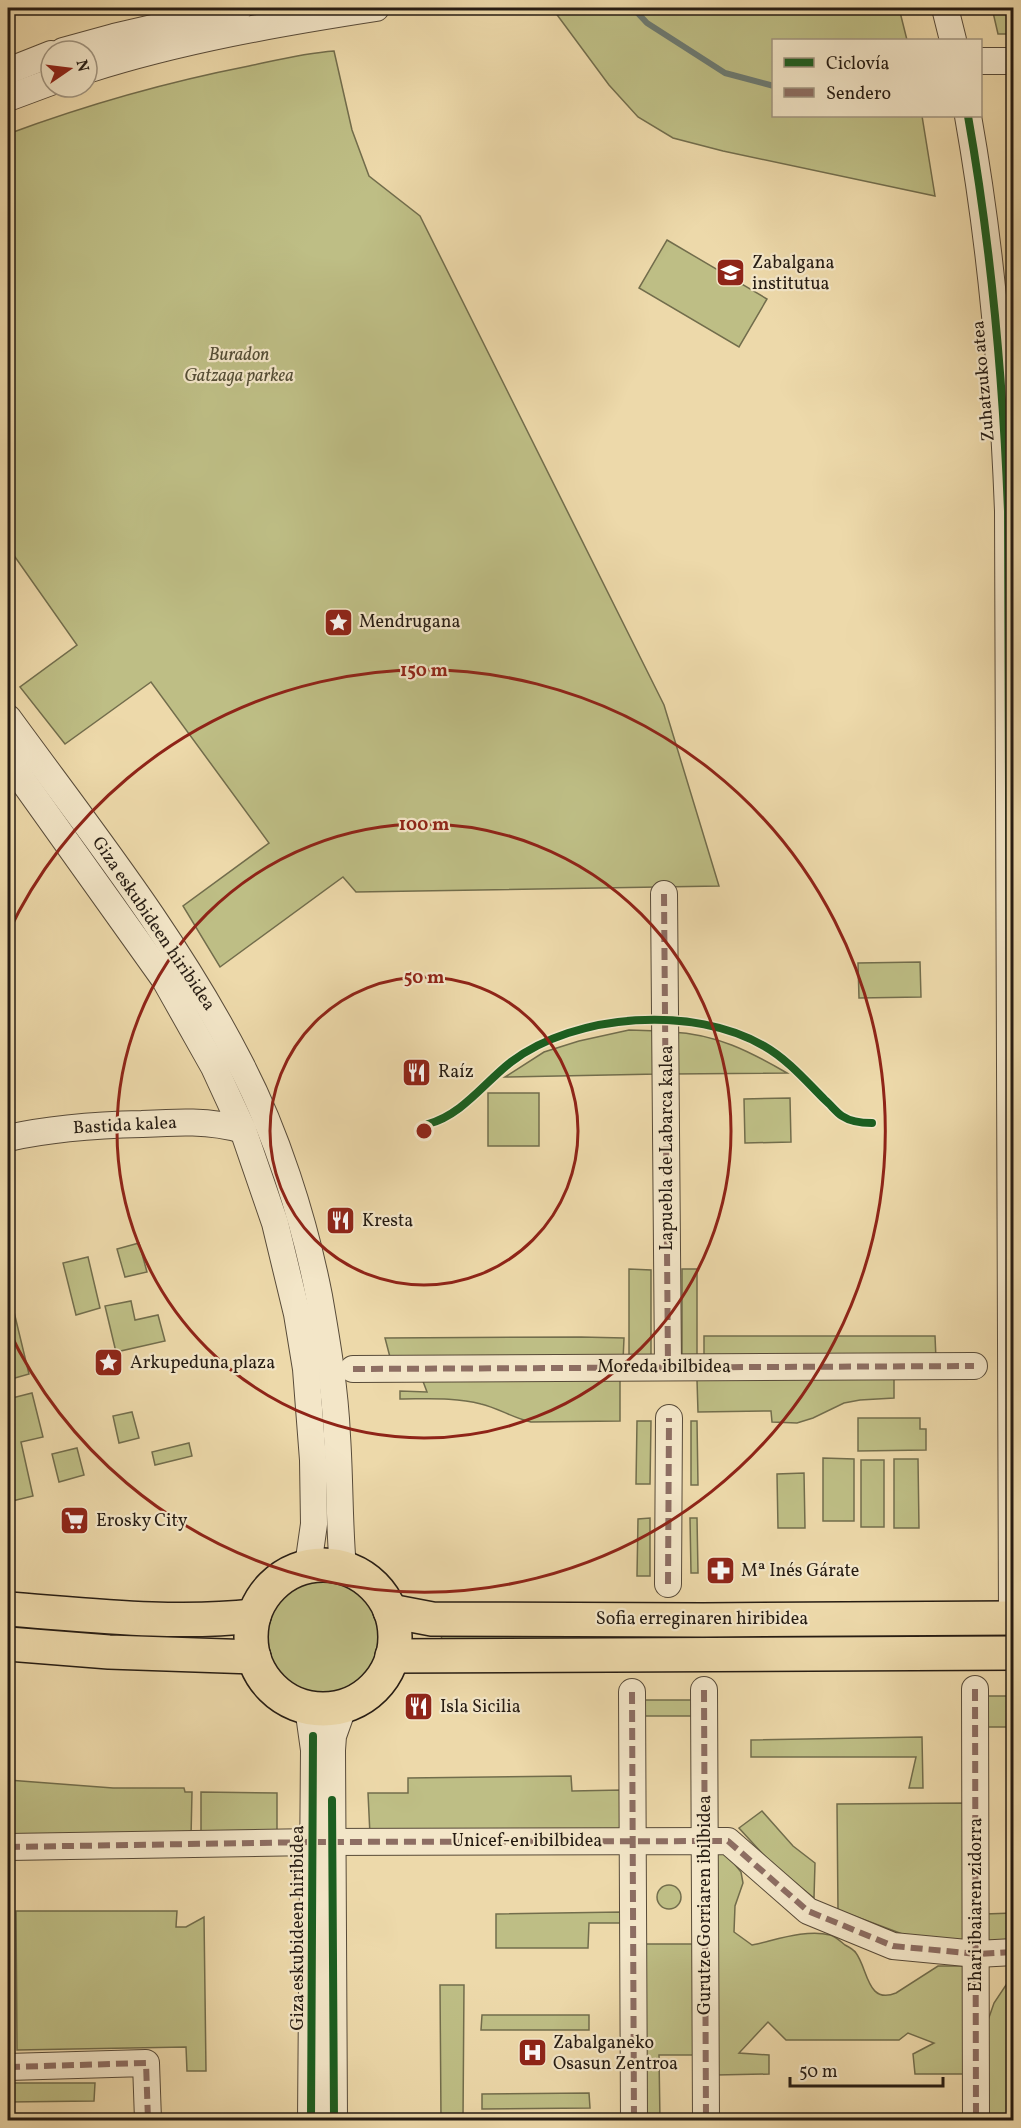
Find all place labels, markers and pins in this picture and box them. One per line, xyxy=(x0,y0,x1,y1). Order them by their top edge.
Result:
place label: Zabalgana institutua xyxy=(752,251,834,297)
school or university icon: Zabalgana institutua xyxy=(715,257,747,289)
place icon: Mendrugana xyxy=(322,606,354,638)
place label: Mendrugana xyxy=(359,610,460,635)
restaurant icon: Raíz xyxy=(401,1056,433,1088)
place label: Raíz xyxy=(438,1060,474,1085)
centre of rings xyxy=(414,1121,434,1141)
restaurant icon: Kresta xyxy=(325,1205,357,1237)
place label: Kresta xyxy=(362,1209,413,1234)
place icon: Arkupeduna plaza xyxy=(93,1347,125,1379)
place label: Arkupeduna plaza xyxy=(130,1351,275,1376)
supermarket icon: Erosky City xyxy=(59,1505,91,1537)
place label: Erosky City xyxy=(96,1509,188,1534)
pharmacy icon: Mª Inés Gárate xyxy=(704,1555,736,1587)
place label: Mª Inés Gárate xyxy=(741,1559,859,1584)
restaurant icon: Isla Sicilia xyxy=(403,1691,435,1723)
place label: Isla Sicilia xyxy=(440,1695,521,1720)
place label: Zabalganeko Osasun Zentroa xyxy=(553,2031,678,2077)
hospital icon: Zabalganeko Osasun Zentroa xyxy=(516,2037,548,2069)

